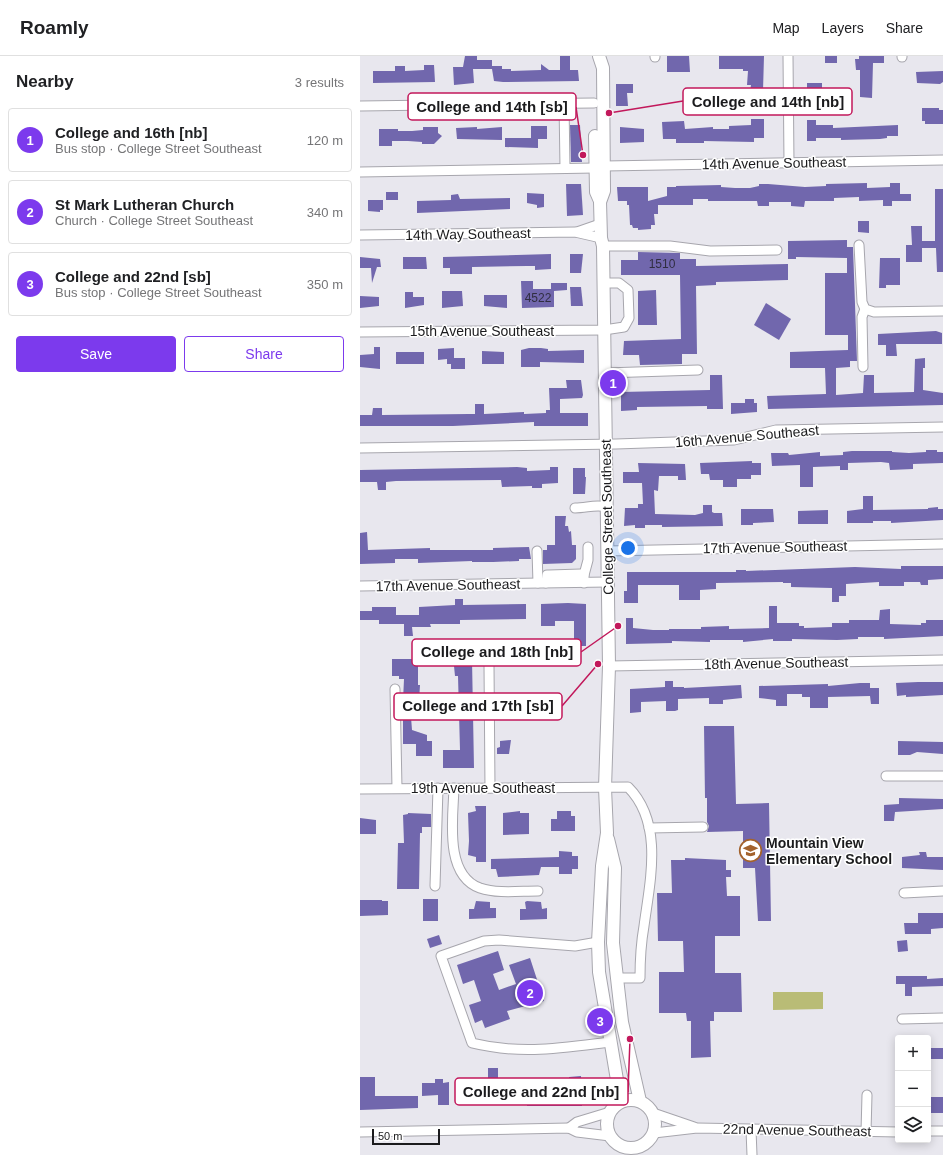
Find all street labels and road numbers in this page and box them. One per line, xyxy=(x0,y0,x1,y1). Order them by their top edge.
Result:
street label: 14th Avenue Southeast xyxy=(702,154,846,172)
street label: 14th Way Southeast xyxy=(405,225,531,243)
street label: 15th Avenue Southeast xyxy=(410,323,554,339)
street label: 16th Avenue Southeast xyxy=(674,422,820,450)
street label: College Street Southeast xyxy=(598,439,616,595)
street label: 17th Avenue Southeast xyxy=(703,538,847,556)
street label: 17th Avenue Southeast xyxy=(376,576,520,594)
street label: 18th Avenue Southeast xyxy=(704,654,848,672)
street label: 19th Avenue Southeast xyxy=(411,780,555,796)
street label: 22nd Avenue Southeast xyxy=(723,1121,871,1139)

